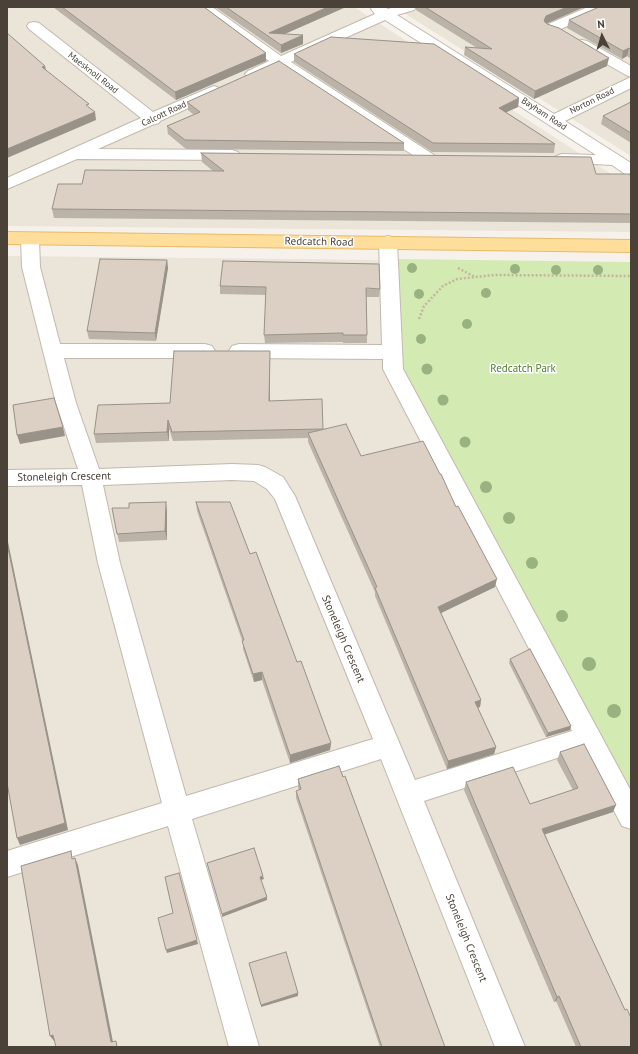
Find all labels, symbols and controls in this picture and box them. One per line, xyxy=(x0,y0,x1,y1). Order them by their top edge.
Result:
north arrow xyxy=(582,16,622,56)
text: N xyxy=(597,17,605,31)
street label: Maesknoll Road xyxy=(66,50,120,96)
street label: Norton Road xyxy=(568,86,616,116)
street label: Bayham Road xyxy=(519,95,569,133)
street label: Calcott Road xyxy=(140,99,188,129)
street label: Redcatch Road xyxy=(285,235,353,249)
park label: Redcatch Park xyxy=(490,362,556,376)
street label: Stoneleigh Crescent xyxy=(17,470,111,484)
street label: Stoneleigh Crescent xyxy=(319,593,367,685)
street label: Stoneleigh Crescent xyxy=(442,892,490,984)

